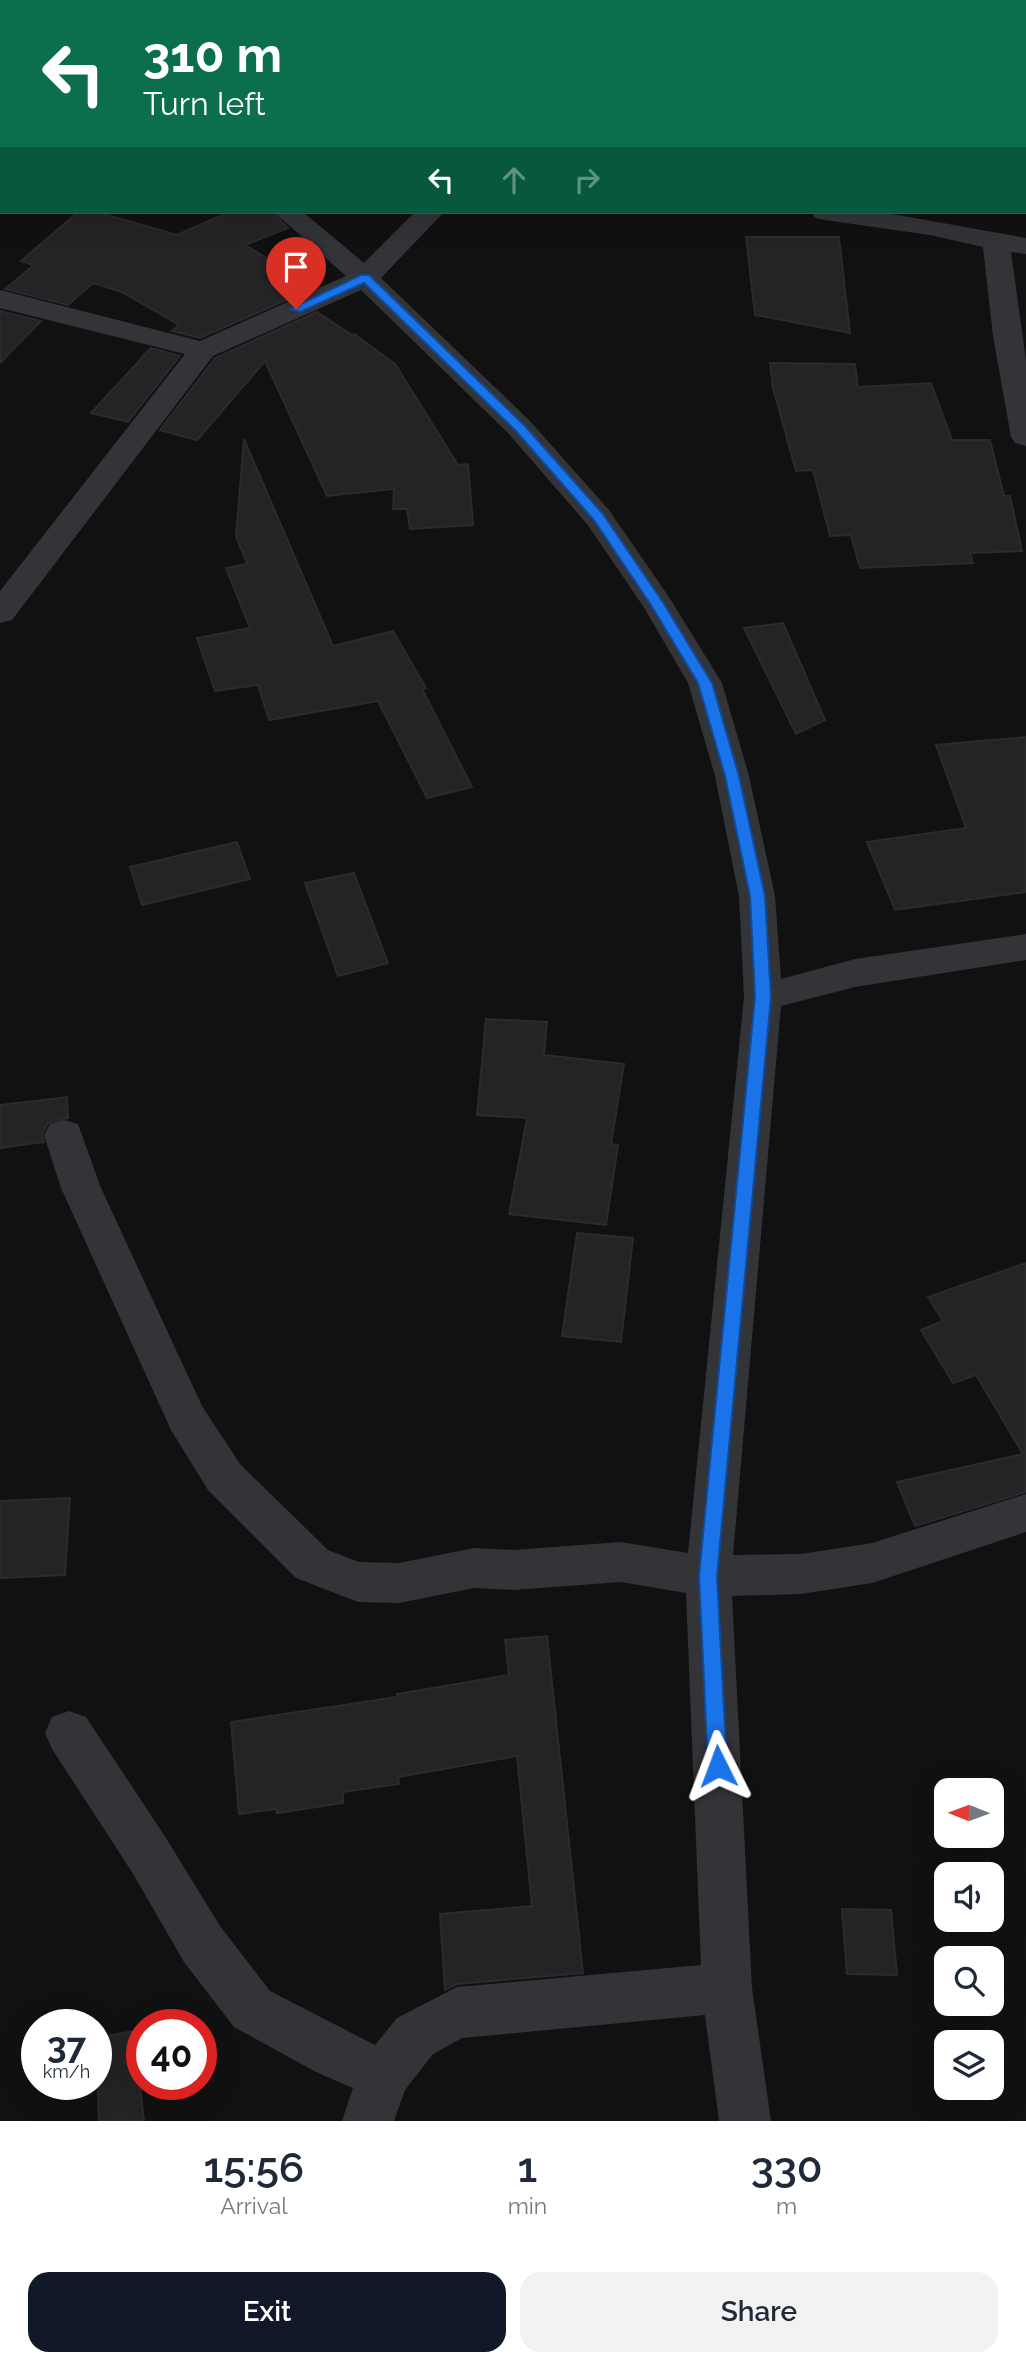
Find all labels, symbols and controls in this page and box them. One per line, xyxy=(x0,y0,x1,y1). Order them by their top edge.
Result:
text: 310 m xyxy=(143,26,282,83)
icon: left xyxy=(28,28,119,119)
text: Turn left xyxy=(143,85,265,122)
icon: left xyxy=(422,161,460,199)
icon: ahead xyxy=(495,161,533,199)
icon: right xyxy=(568,161,606,199)
pin xyxy=(266,237,326,309)
icon: arrive xyxy=(277,248,315,286)
position arrow xyxy=(681,1729,755,1803)
north arrow xyxy=(934,1778,1004,1848)
map controls xyxy=(934,1778,1004,2100)
button: sound xyxy=(934,1862,1004,1932)
button: search xyxy=(934,1946,1004,2016)
speed limit sign: 40 xyxy=(126,2009,217,2100)
text: 37 xyxy=(47,2025,86,2066)
button: layers xyxy=(934,2030,1004,2100)
text: km/h xyxy=(43,2061,90,2082)
text: 15:56 xyxy=(203,2143,304,2192)
text: 1 xyxy=(518,2143,537,2192)
text: 330 xyxy=(751,2143,823,2192)
text: Arrival xyxy=(220,2192,288,2219)
text: min xyxy=(508,2192,547,2219)
text: m xyxy=(776,2192,797,2219)
button: Exit xyxy=(28,2272,506,2352)
button: Share xyxy=(520,2272,998,2352)

